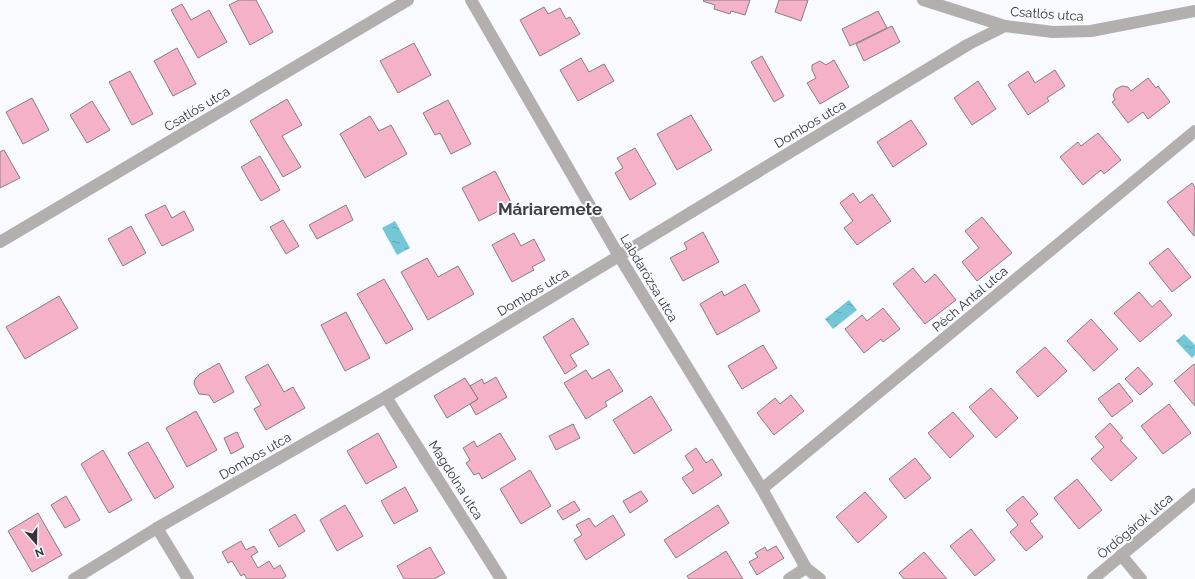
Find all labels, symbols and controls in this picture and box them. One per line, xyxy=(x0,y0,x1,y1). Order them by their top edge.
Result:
street label: Csatlós utca xyxy=(1010,4,1084,24)
street label: Csatlós utca xyxy=(162,84,232,134)
street label: Dombos utca xyxy=(772,97,848,151)
district label: Máriaremete xyxy=(498,199,602,219)
street label: Labdarózsa utca xyxy=(617,232,681,324)
street label: Péch Antal utca xyxy=(929,263,1011,335)
street label: Dombos utca xyxy=(495,265,571,319)
street label: Dombos utca xyxy=(216,429,294,483)
street label: Magdolna utca xyxy=(426,438,486,522)
street label: Ördögárok utca xyxy=(1094,489,1176,562)
north arrow xyxy=(16,523,56,563)
text: N xyxy=(33,544,45,559)

